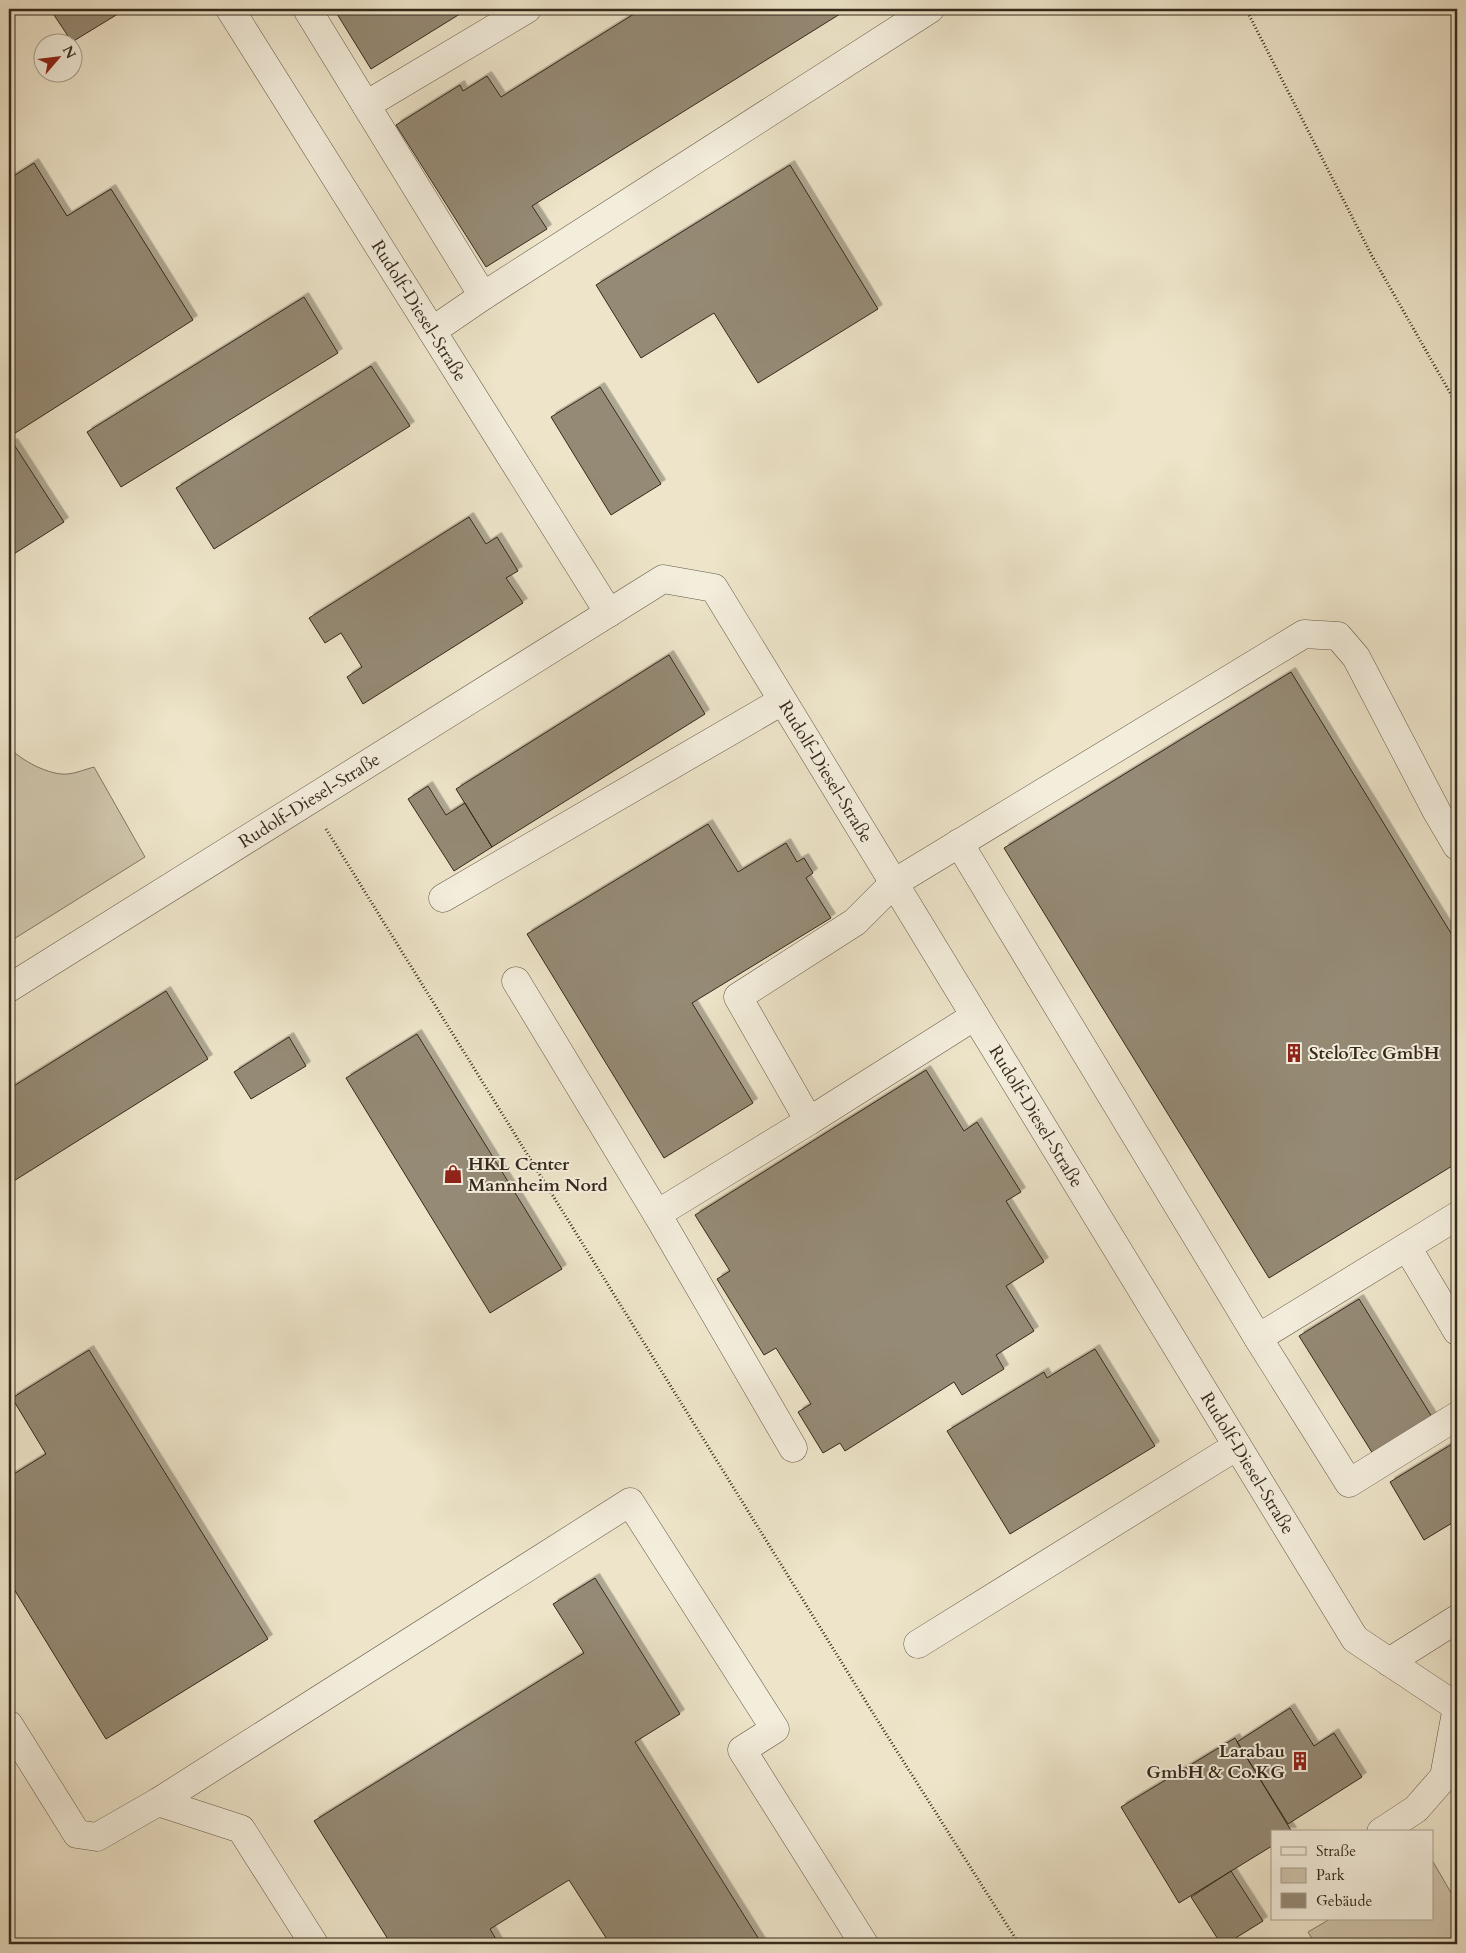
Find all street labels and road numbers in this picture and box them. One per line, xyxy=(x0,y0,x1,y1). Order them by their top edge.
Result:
street label: Rudolf-Diesel-Straße xyxy=(365,235,473,386)
street label: Rudolf-Diesel-Straße xyxy=(772,696,878,848)
street label: Rudolf-Diesel-Straße xyxy=(234,747,385,854)
street label: Rudolf-Diesel-Straße xyxy=(983,1041,1089,1192)
street label: Rudolf-Diesel-Straße xyxy=(1194,1387,1300,1539)

